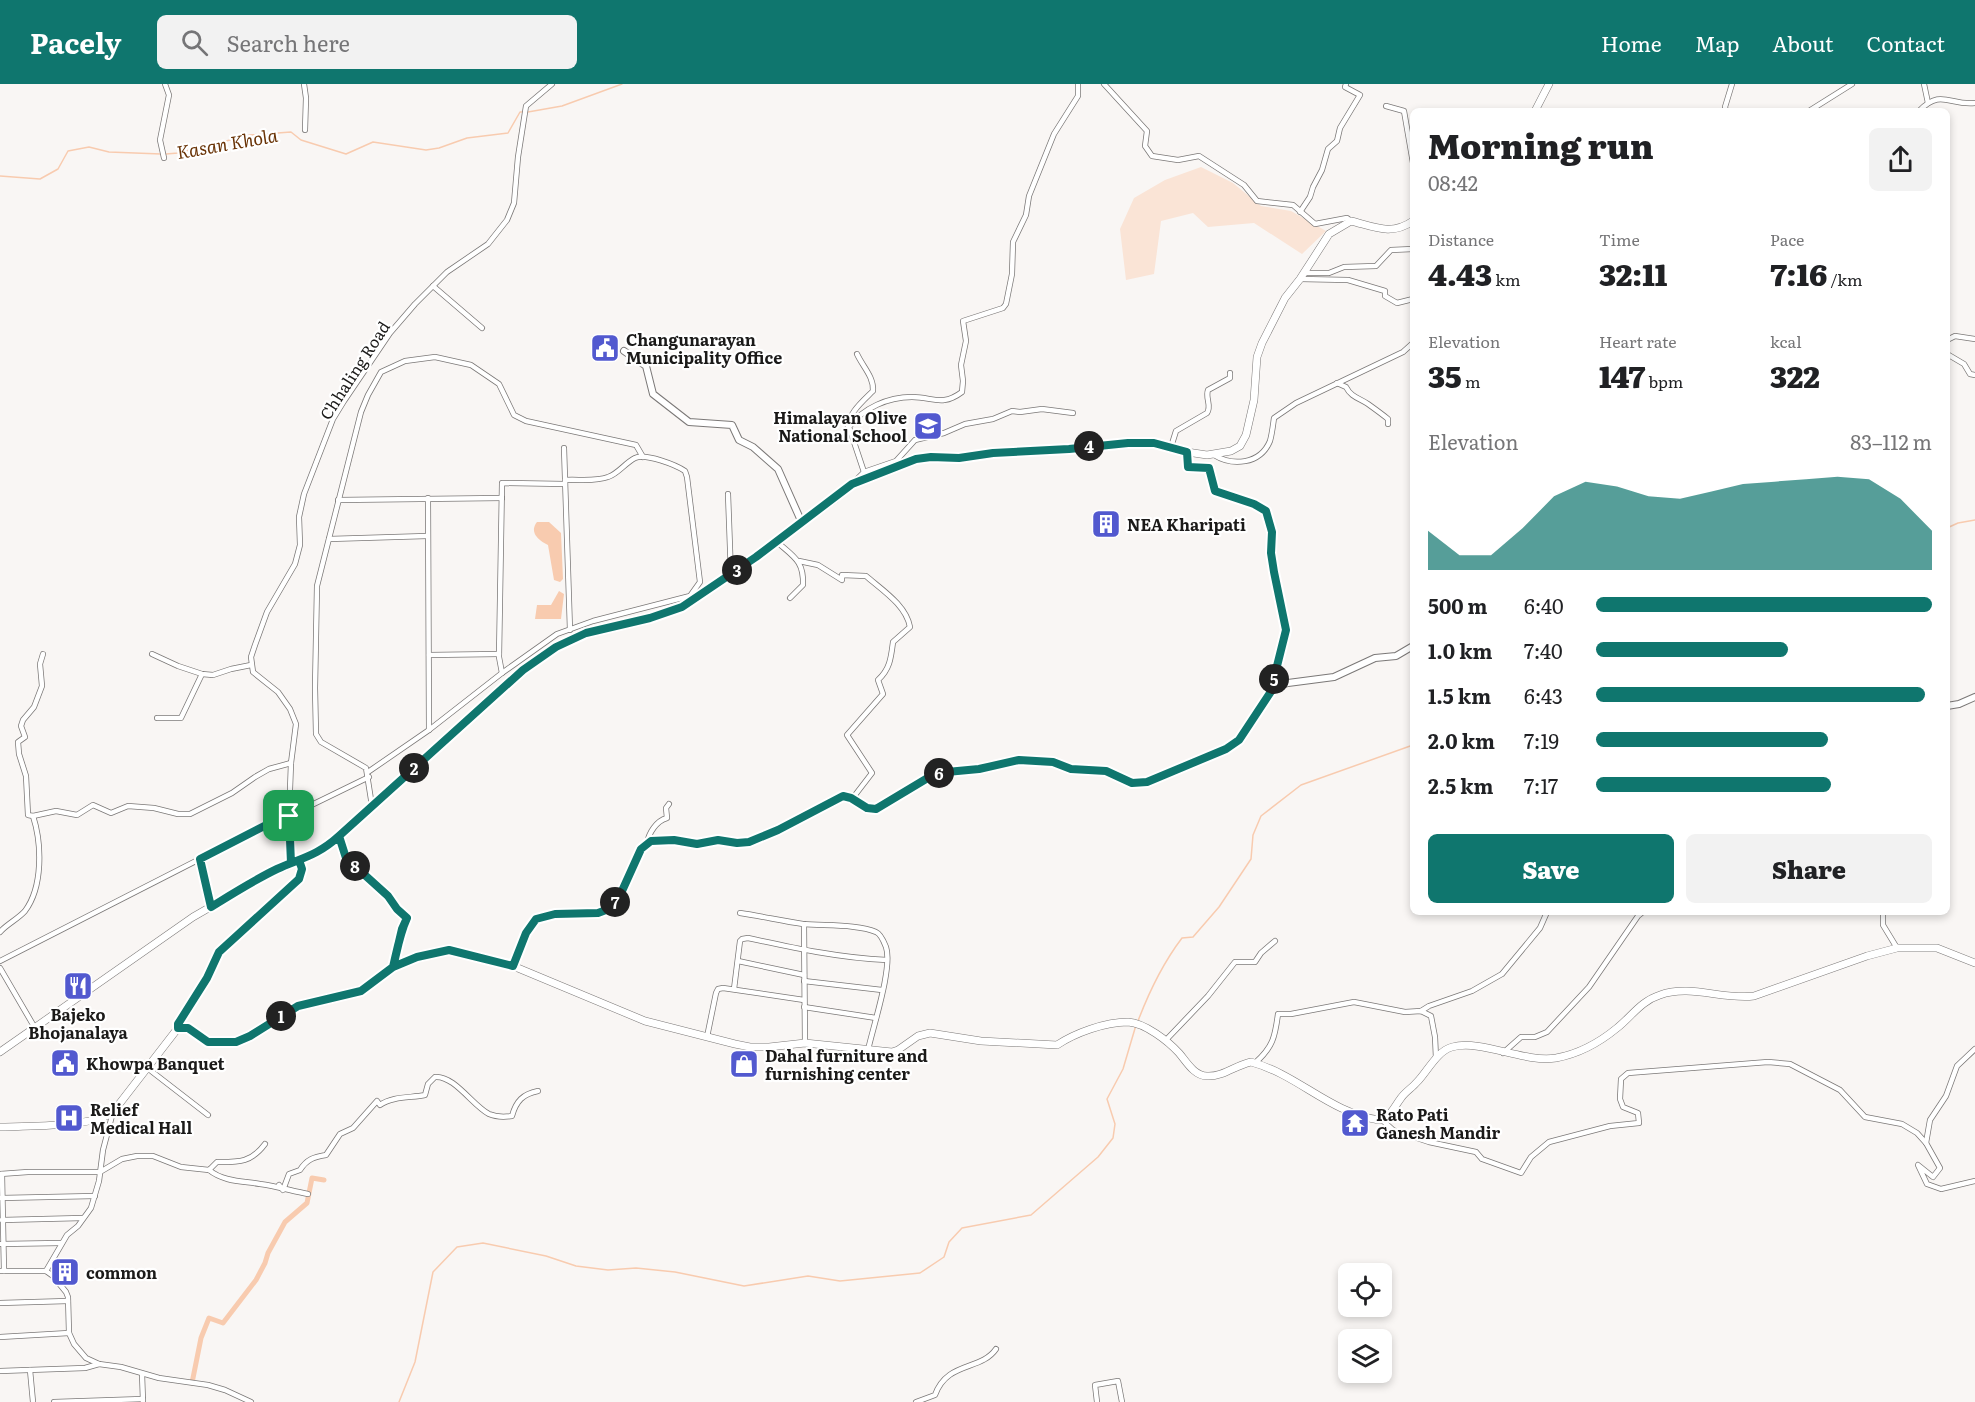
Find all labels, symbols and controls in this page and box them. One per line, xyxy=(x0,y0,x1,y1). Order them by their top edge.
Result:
search box xyxy=(157,15,577,69)
text: Pacely xyxy=(30,21,121,63)
icon: search xyxy=(178,26,211,59)
text: Search here xyxy=(226,26,350,59)
text: Home xyxy=(1601,27,1662,58)
text: Map xyxy=(1695,27,1739,58)
text: About xyxy=(1772,27,1834,58)
text: Contact xyxy=(1867,27,1945,58)
text: Morning run xyxy=(1428,120,1654,169)
water label: Kasan Khola xyxy=(174,121,280,165)
button: share xyxy=(1869,128,1932,191)
text: 08:42 xyxy=(1428,167,1478,197)
text: Distance xyxy=(1428,227,1494,251)
text: Time xyxy=(1599,227,1640,251)
text: Pace xyxy=(1770,227,1804,251)
text: 4.43 xyxy=(1428,251,1492,295)
text: 32:11 xyxy=(1599,251,1667,295)
text: 7:16 xyxy=(1770,251,1827,295)
text: km xyxy=(1492,267,1520,291)
text: /km xyxy=(1827,267,1863,291)
street label: Chhaling Road xyxy=(313,316,395,424)
place label: Changunarayan Municipality Office xyxy=(626,327,782,369)
text: Elevation xyxy=(1428,329,1500,353)
text: Heart rate xyxy=(1599,329,1677,353)
text: kcal xyxy=(1770,329,1802,353)
public building icon: Changunarayan Municipality Office xyxy=(589,332,621,364)
text: 35 xyxy=(1428,353,1462,397)
text: 147 xyxy=(1599,353,1645,397)
text: 322 xyxy=(1770,353,1820,397)
text: m xyxy=(1462,369,1481,393)
text: bpm xyxy=(1645,369,1683,393)
place label: Himalayan Olive National School xyxy=(773,405,907,447)
school or university icon: Himalayan Olive National School xyxy=(912,410,944,442)
text: Elevation xyxy=(1428,426,1518,456)
text: 83–112 m xyxy=(1850,426,1932,456)
pin: 4 xyxy=(1074,431,1104,461)
text: 4 xyxy=(1084,434,1094,458)
building icon: NEA Kharipati xyxy=(1090,508,1122,540)
place label: NEA Kharipati xyxy=(1127,512,1246,536)
pin: 3 xyxy=(722,555,752,585)
text: 3 xyxy=(733,558,741,582)
text: 500 m xyxy=(1428,590,1487,620)
text: 6:40 xyxy=(1524,590,1564,620)
text: 1.0 km xyxy=(1428,635,1493,665)
text: 7:40 xyxy=(1524,635,1563,665)
pin: 5 xyxy=(1259,664,1289,694)
text: 5 xyxy=(1270,667,1278,691)
text: 1.5 km xyxy=(1428,680,1491,710)
text: 6:43 xyxy=(1524,680,1563,710)
text: 2.0 km xyxy=(1428,725,1495,755)
text: 7:19 xyxy=(1524,725,1559,755)
pin: 2 xyxy=(399,753,429,783)
text: 2 xyxy=(410,756,418,780)
pin: 6 xyxy=(924,758,954,788)
text: 6 xyxy=(934,761,944,785)
text: 2.5 km xyxy=(1428,770,1494,800)
text: 7:17 xyxy=(1524,770,1558,800)
pin xyxy=(263,790,314,841)
icon: arrive xyxy=(272,799,305,832)
button: Save xyxy=(1428,834,1674,903)
button: Share xyxy=(1686,834,1932,903)
pin: 8 xyxy=(340,851,370,881)
text: 8 xyxy=(350,854,360,878)
pin: 7 xyxy=(600,887,630,917)
text: 7 xyxy=(611,890,619,914)
restaurant icon: Bajeko Bhojanalaya xyxy=(62,970,94,1002)
pin: 1 xyxy=(266,1001,296,1031)
place label: Bajeko Bhojanalaya xyxy=(28,1002,129,1044)
text: 1 xyxy=(278,1004,284,1028)
place label: Dahal furniture and furnishing center xyxy=(765,1043,928,1085)
public building icon: Khowpa Banquet xyxy=(49,1047,81,1079)
shop icon: Dahal furniture and furnishing center xyxy=(728,1048,760,1080)
place label: Khowpa Banquet xyxy=(86,1051,225,1075)
place label: Relief Medical Hall xyxy=(90,1097,192,1139)
hospital icon: Relief Medical Hall xyxy=(53,1102,85,1134)
place label: Rato Pati Ganesh Mandir xyxy=(1376,1102,1501,1144)
temple icon: Rato Pati Ganesh Mandir xyxy=(1339,1107,1371,1139)
building icon: common xyxy=(49,1256,81,1288)
place label: common xyxy=(86,1260,157,1284)
map controls xyxy=(1338,1263,1392,1383)
button: locate xyxy=(1338,1263,1392,1317)
button: layers xyxy=(1338,1329,1392,1383)

